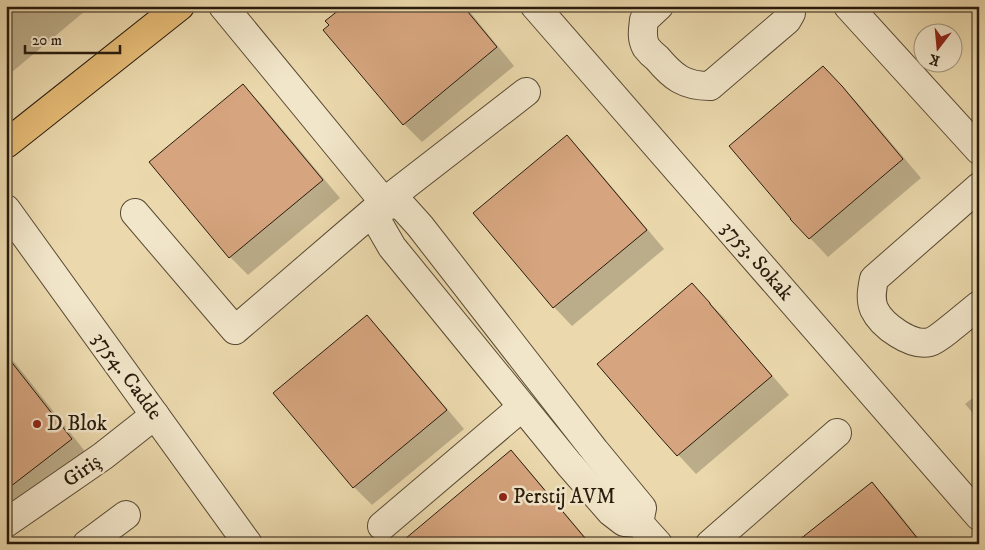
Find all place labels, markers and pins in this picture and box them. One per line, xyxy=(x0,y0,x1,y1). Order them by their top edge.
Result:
place label: D Blok xyxy=(47,411,108,437)
marker: D Blok xyxy=(31,418,43,430)
place label: Perstij AVM xyxy=(513,484,615,510)
marker: Perstij AVM xyxy=(497,491,509,503)

